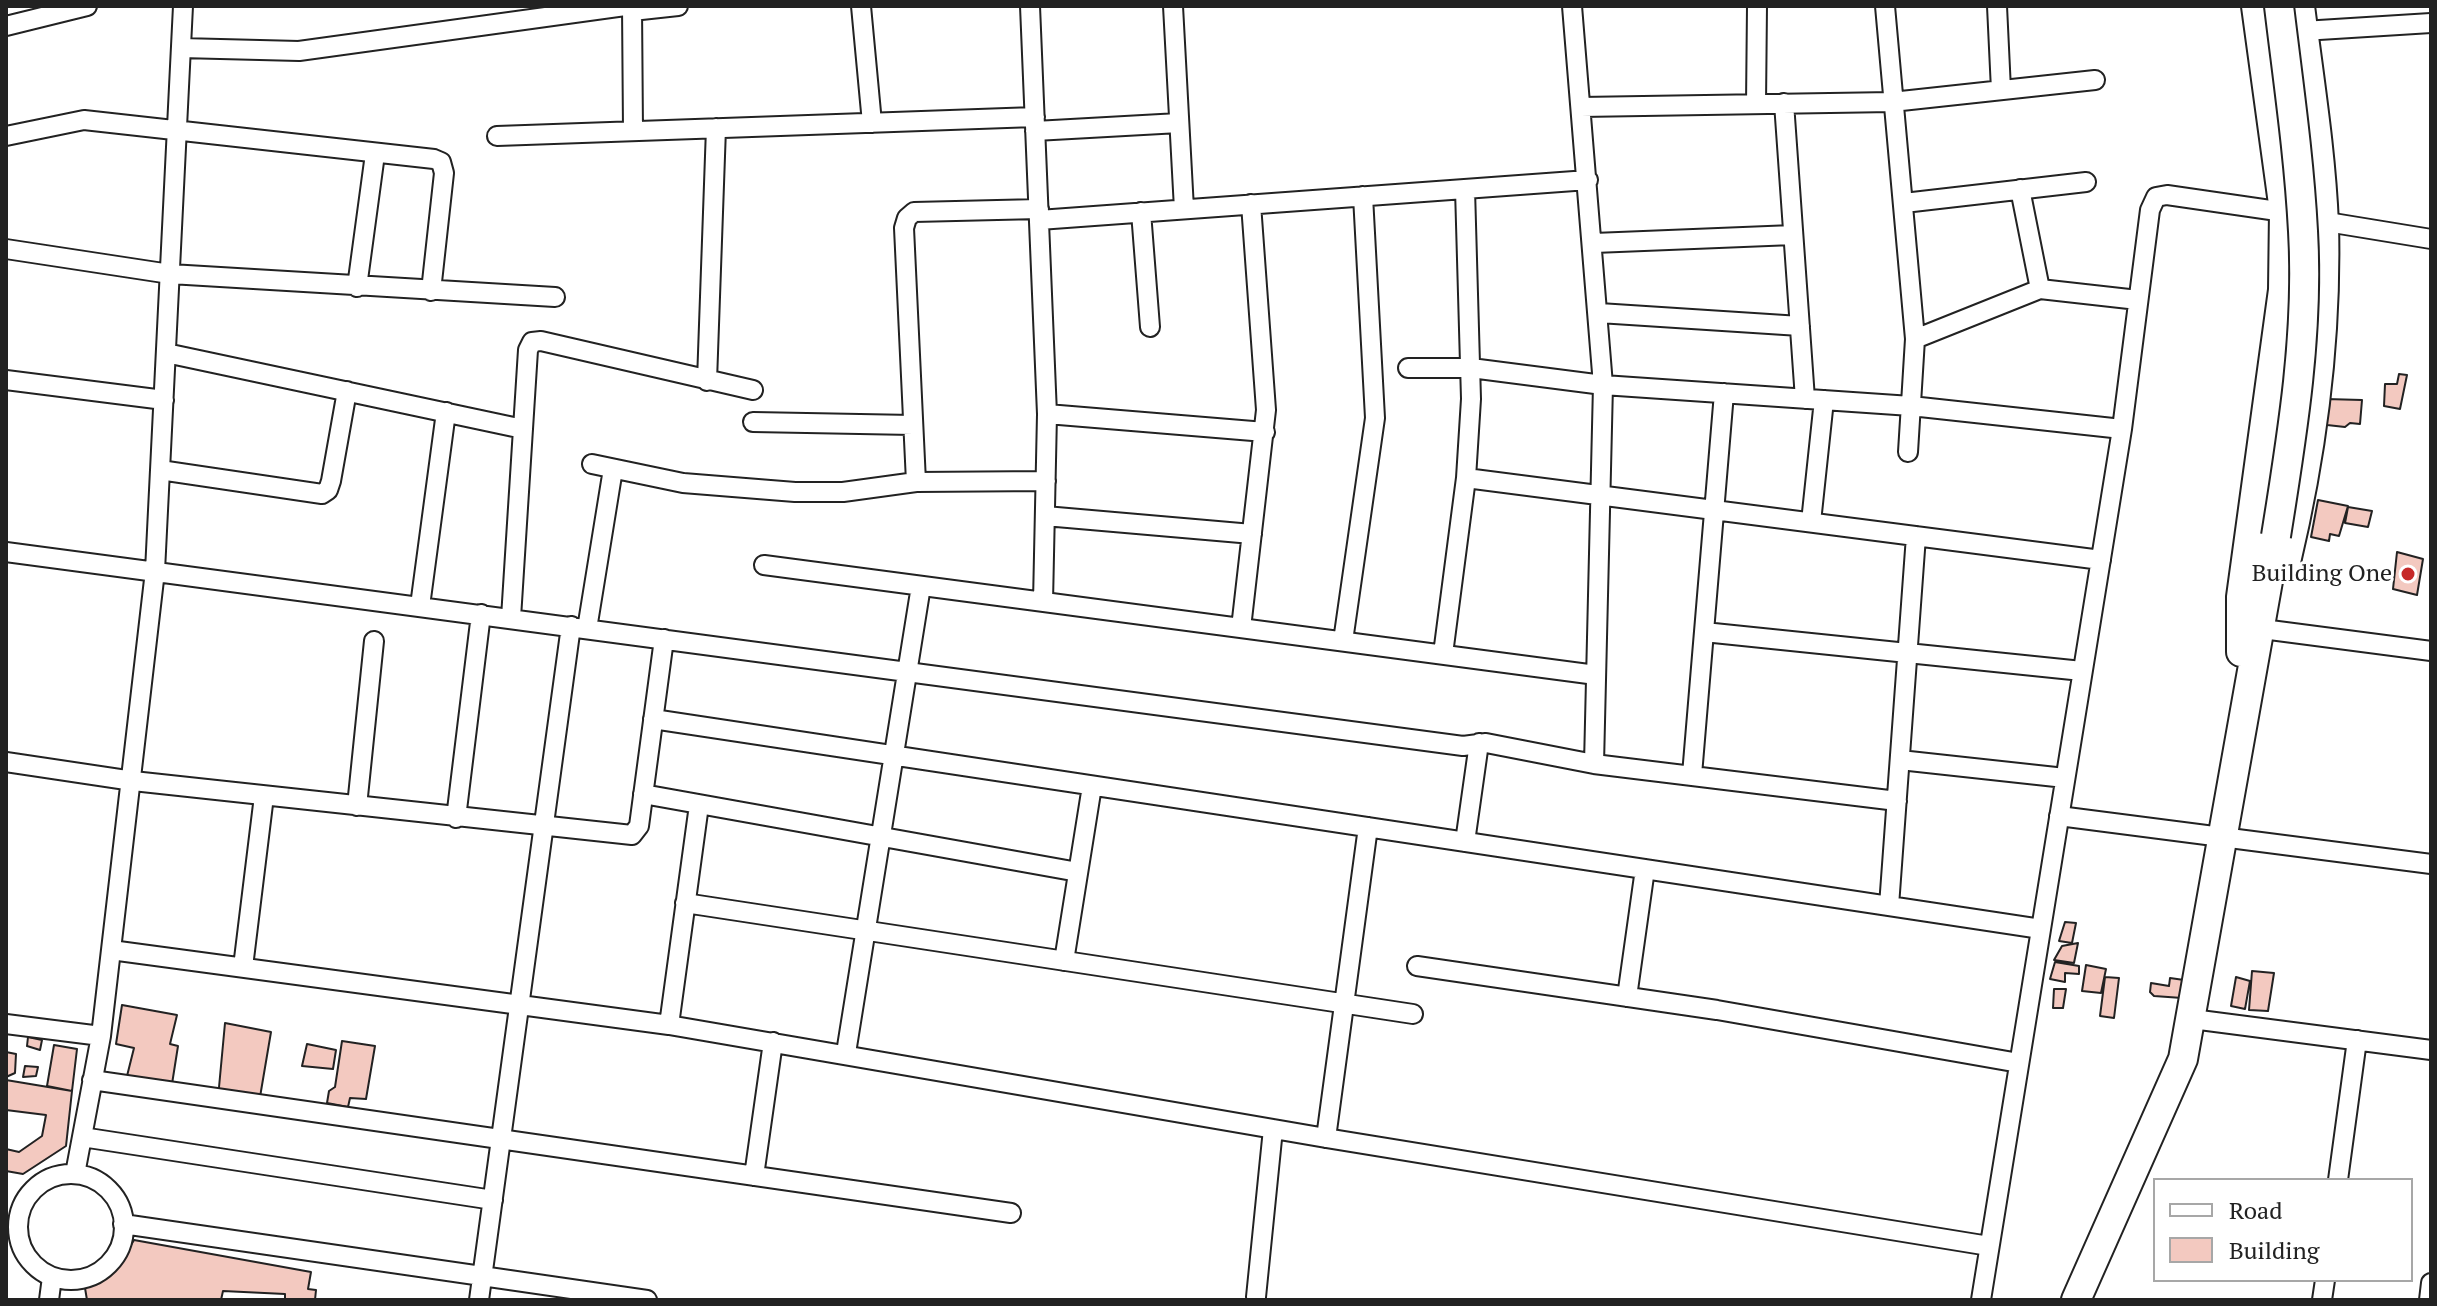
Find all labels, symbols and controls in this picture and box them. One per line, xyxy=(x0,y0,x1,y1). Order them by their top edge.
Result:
place label: Building One xyxy=(2252,560,2392,588)
marker: Building One xyxy=(2399,565,2417,583)
legend xyxy=(2153,1178,2413,1282)
text: Road xyxy=(2229,1194,2283,1226)
text: Building xyxy=(2229,1234,2319,1266)

